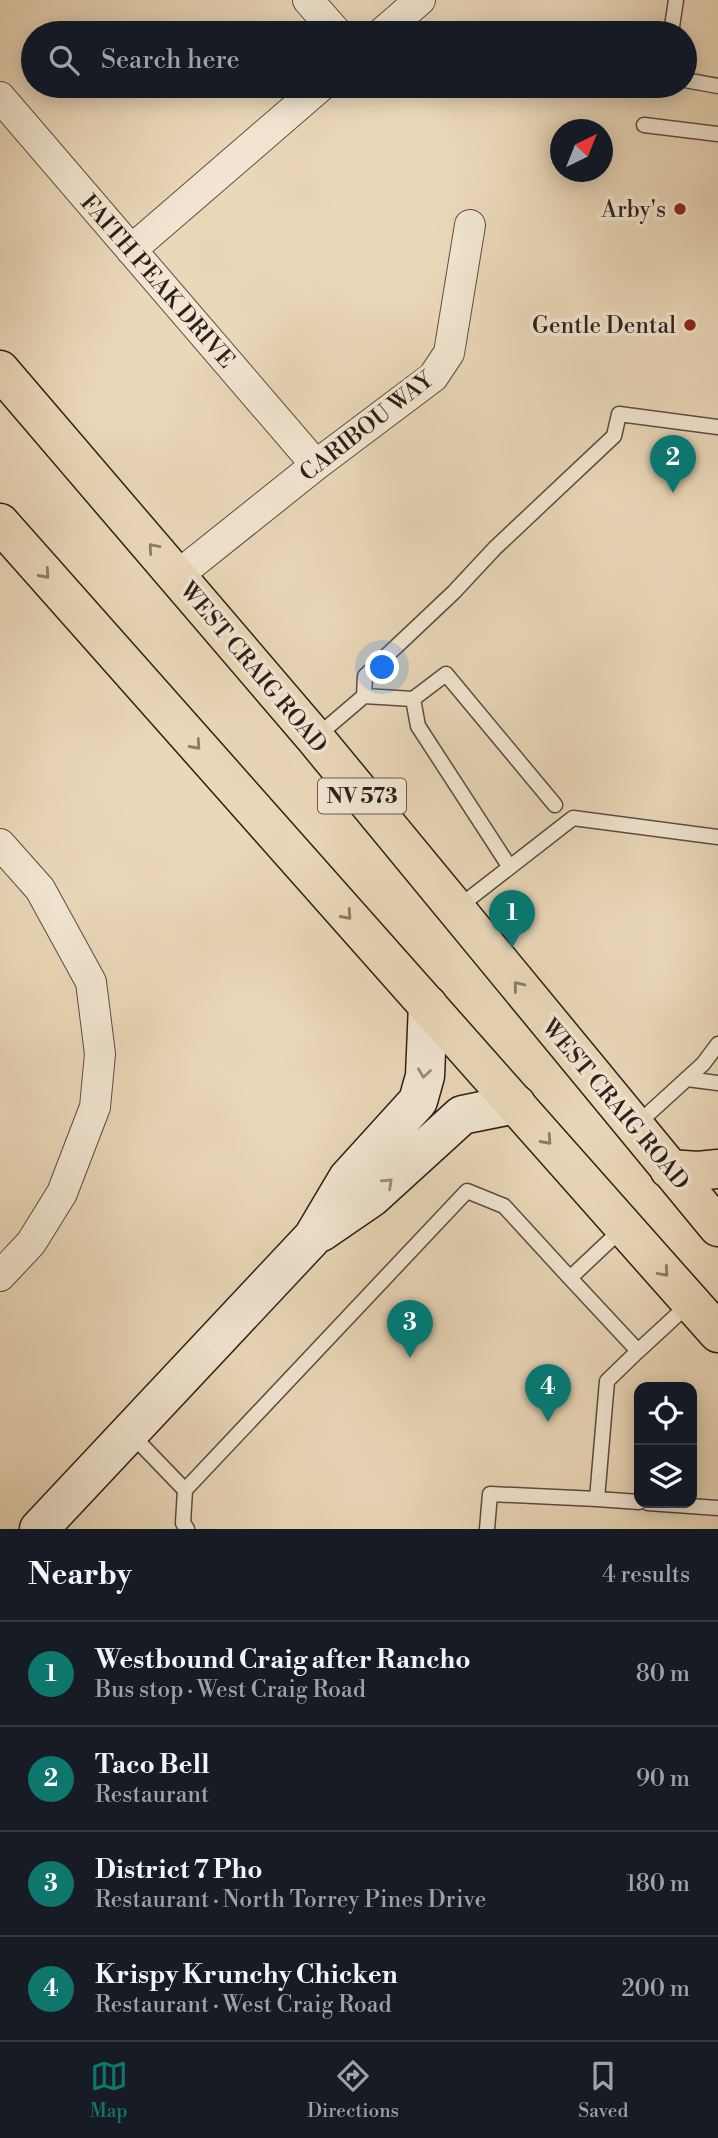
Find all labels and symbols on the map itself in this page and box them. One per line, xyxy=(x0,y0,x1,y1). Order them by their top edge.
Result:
north arrow xyxy=(550,119,613,182)
street label: FAITH PEAK DRIVE xyxy=(74,189,240,374)
place label: Arby's xyxy=(600,196,666,224)
marker: Arby's xyxy=(672,201,688,217)
place label: Gentle Dental xyxy=(532,312,676,340)
marker: Gentle Dental xyxy=(682,317,698,333)
street label: CARIBOU WAY xyxy=(294,365,440,488)
pin: 2 xyxy=(650,435,696,493)
one-way arrow xyxy=(149,543,161,556)
one-way arrow xyxy=(37,566,49,579)
street label: WEST CRAIG ROAD xyxy=(173,576,333,759)
your location xyxy=(365,650,399,684)
one-way arrow xyxy=(188,736,200,749)
road number: NV 573 xyxy=(318,778,406,814)
pin: 1 xyxy=(489,890,535,948)
one-way arrow xyxy=(339,907,351,920)
one-way arrow xyxy=(514,981,526,994)
street label: WEST CRAIG ROAD xyxy=(535,1013,695,1196)
one-way arrow xyxy=(417,1067,432,1079)
one-way arrow xyxy=(539,1131,552,1144)
one-way arrow xyxy=(380,1178,393,1191)
one-way arrow xyxy=(656,1264,668,1277)
pin: 3 xyxy=(387,1300,433,1358)
pin: 4 xyxy=(525,1364,571,1422)

